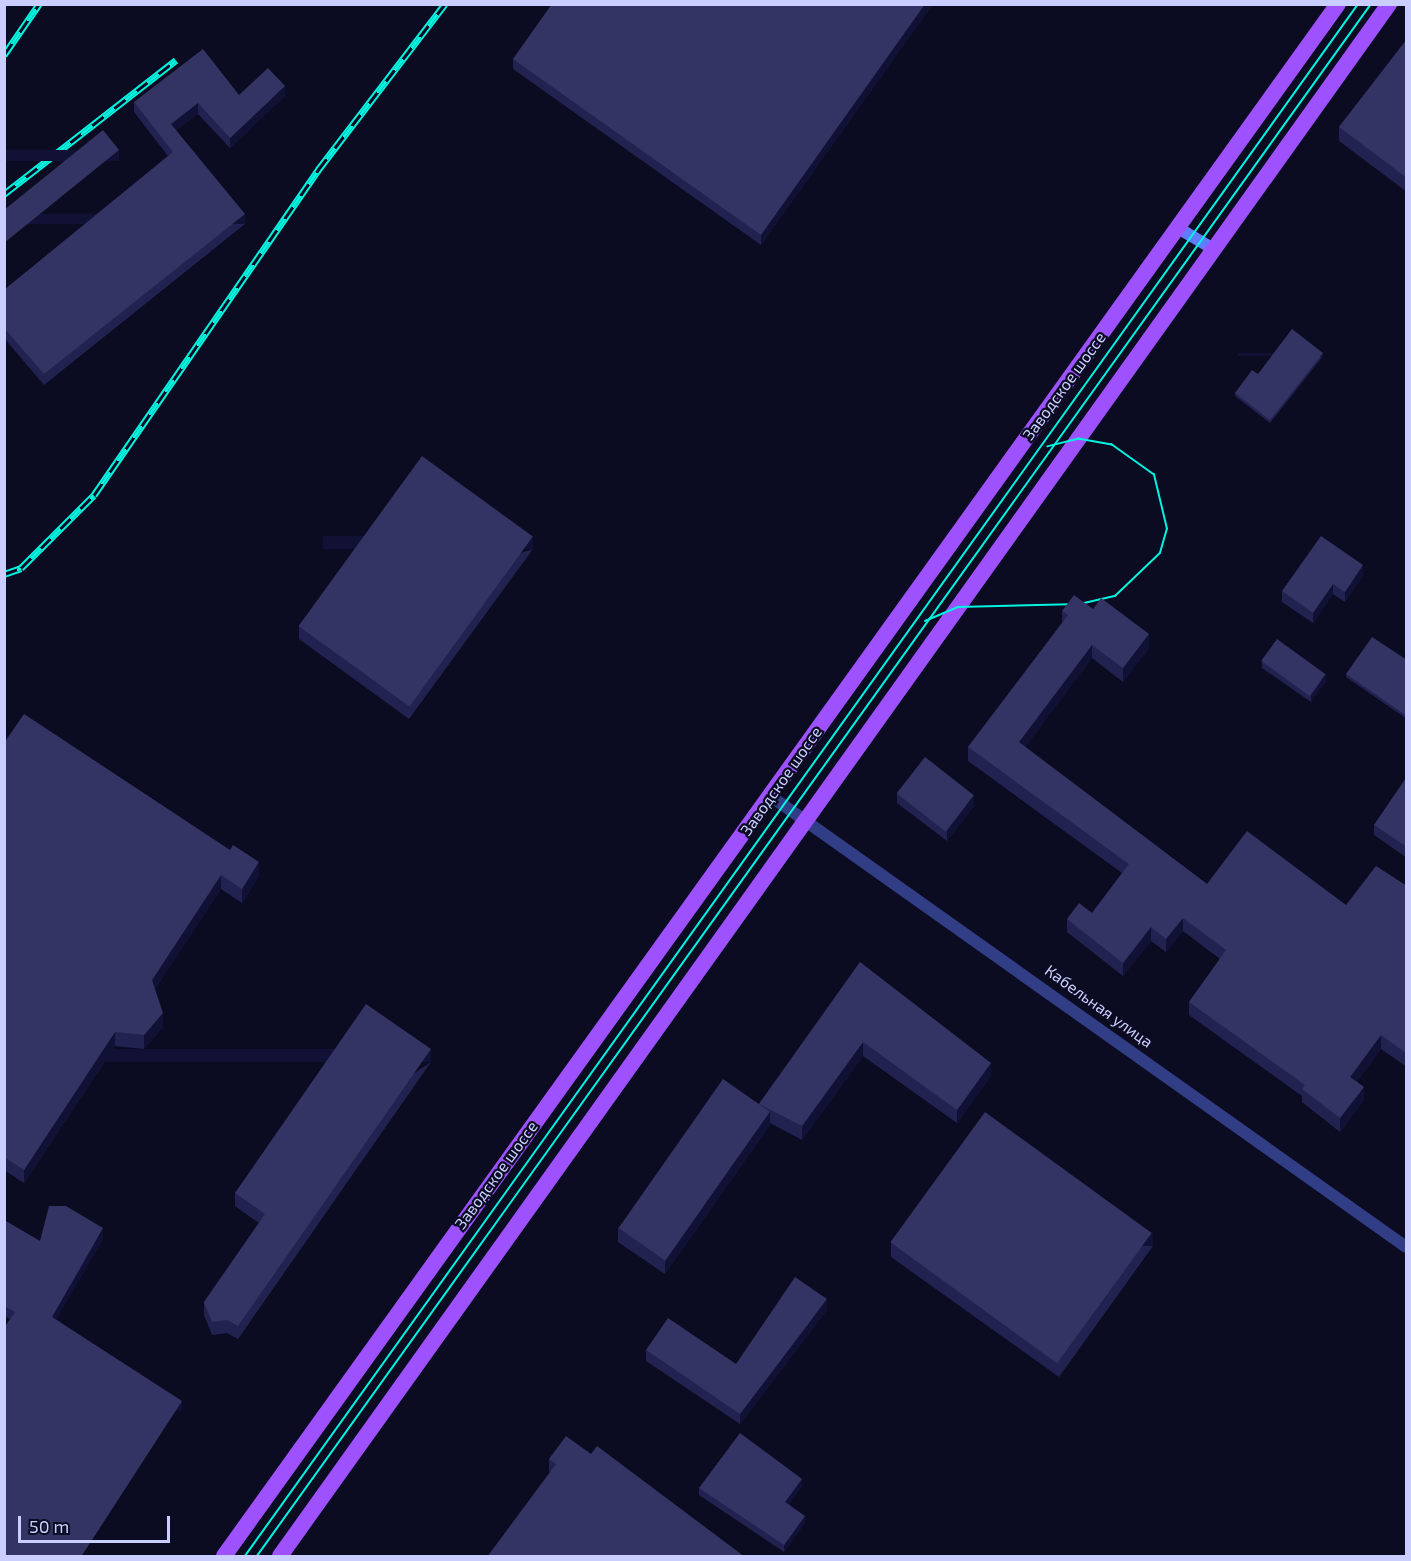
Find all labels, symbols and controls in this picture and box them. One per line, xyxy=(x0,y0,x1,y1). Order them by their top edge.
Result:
street label: Заводское шоссе xyxy=(1018,328,1110,444)
street label: Заводское шоссе xyxy=(736,723,826,839)
street label: Кабельная улица xyxy=(1041,960,1157,1052)
street label: Заводское шоссе xyxy=(450,1117,542,1233)
scale bar xyxy=(21,1504,172,1542)
text: 50 m xyxy=(29,1515,69,1537)

